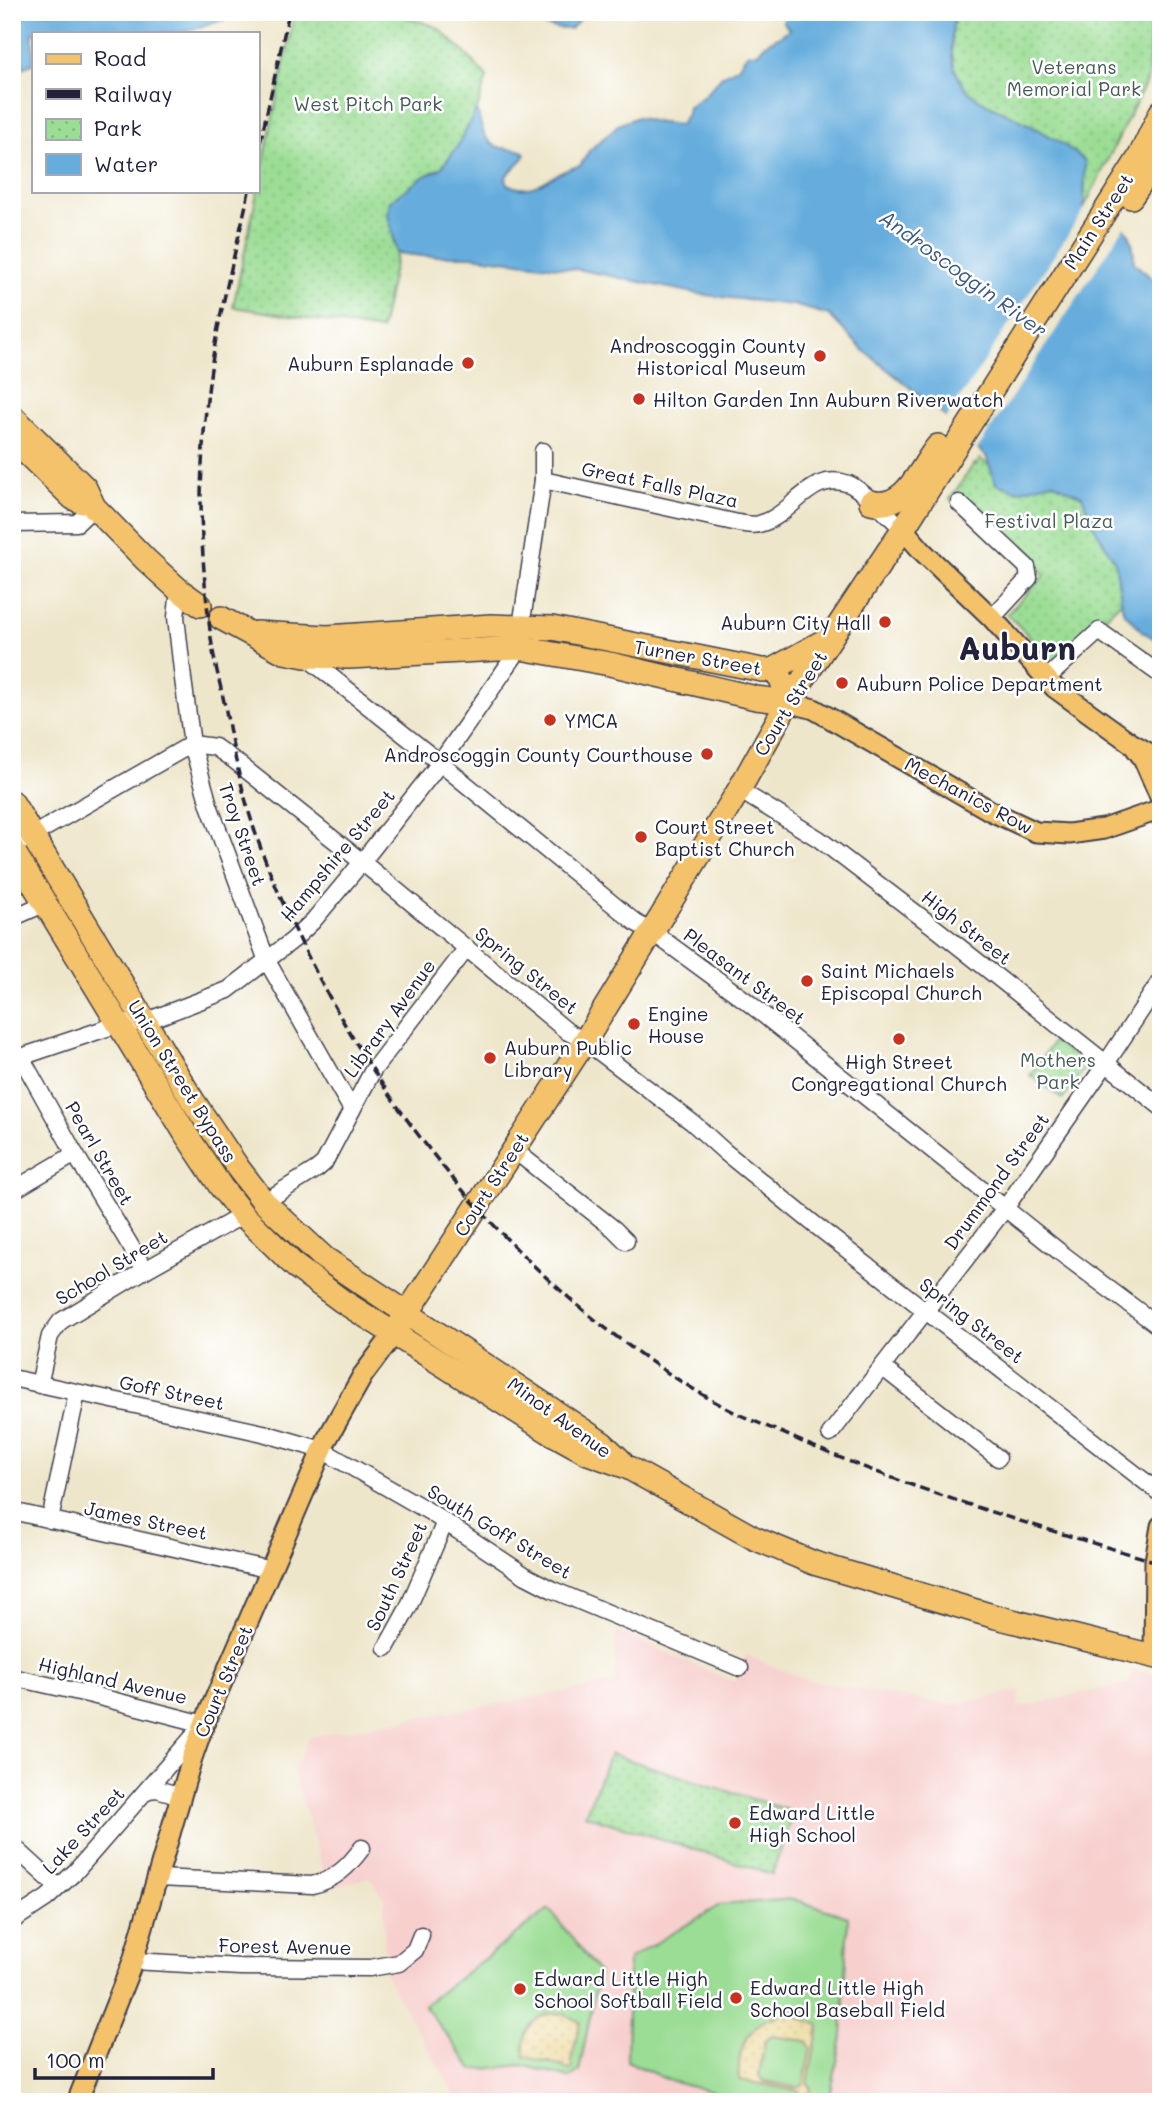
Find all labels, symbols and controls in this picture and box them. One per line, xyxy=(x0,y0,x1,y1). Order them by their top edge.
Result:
legend xyxy=(32,32,259,192)
text: Road xyxy=(94,44,146,71)
park label: Veterans Memorial Park xyxy=(1007,54,1141,101)
text: Railway xyxy=(94,80,173,107)
park label: West Pitch Park xyxy=(294,91,442,116)
text: Park xyxy=(94,114,142,141)
text: Water xyxy=(94,150,158,177)
street label: Main Street xyxy=(1058,168,1138,274)
water label: Androscoggin River xyxy=(875,203,1053,343)
place label: Androscoggin County Historical Museum xyxy=(609,333,806,380)
marker: Androscoggin County Historical Museum xyxy=(812,348,828,364)
place label: Auburn Esplanade xyxy=(287,351,454,376)
marker: Auburn Esplanade xyxy=(460,355,476,371)
place label: Hilton Garden Inn Auburn Riverwatch xyxy=(653,387,1003,412)
marker: Hilton Garden Inn Auburn Riverwatch xyxy=(631,391,647,407)
street label: Great Falls Plaza xyxy=(579,455,741,513)
park label: Festival Plaza xyxy=(984,508,1114,533)
place label: Auburn City Hall xyxy=(720,610,871,635)
marker: Auburn City Hall xyxy=(877,614,893,630)
district label: Auburn xyxy=(958,625,1076,668)
street label: Turner Street xyxy=(632,633,764,681)
street label: Court Street xyxy=(748,646,832,760)
place label: Auburn Police Department xyxy=(856,671,1103,696)
marker: Auburn Police Department xyxy=(834,675,850,691)
place label: YMCA xyxy=(564,708,618,733)
marker: YMCA xyxy=(542,712,558,728)
place label: Androscoggin County Courthouse xyxy=(384,742,693,767)
marker: Androscoggin County Courthouse xyxy=(699,746,715,762)
street label: Mechanics Row xyxy=(901,751,1037,839)
street label: Troy Street xyxy=(214,779,272,889)
street label: Hampshire Street xyxy=(274,783,400,927)
place label: Court Street Baptist Church xyxy=(655,814,794,861)
marker: Court Street Baptist Church xyxy=(633,829,649,845)
street label: High Street xyxy=(917,884,1017,970)
street label: Spring Street xyxy=(470,921,584,1019)
street label: Pleasant Street xyxy=(679,922,811,1030)
street label: Library Avenue xyxy=(338,954,440,1082)
place label: Saint Michaels Episcopal Church xyxy=(821,958,982,1005)
marker: Saint Michaels Episcopal Church xyxy=(799,973,815,989)
street label: Union Street Bypass xyxy=(123,995,243,1167)
place label: Engine House xyxy=(648,1001,709,1048)
marker: Engine House xyxy=(626,1016,642,1032)
marker: High Street Congregational Church xyxy=(891,1031,907,1047)
place label: Auburn Public Library xyxy=(504,1035,632,1082)
park label: Mothers Park xyxy=(1020,1047,1096,1094)
place label: High Street Congregational Church xyxy=(791,1049,1007,1096)
marker: Auburn Public Library xyxy=(482,1050,498,1066)
street label: Pearl Street xyxy=(60,1096,140,1210)
street label: Drummond Street xyxy=(938,1107,1054,1255)
street label: Court Street xyxy=(448,1127,534,1241)
street label: School Street xyxy=(50,1224,172,1310)
street label: Spring Street xyxy=(915,1271,1029,1369)
street label: Goff Street xyxy=(117,1369,227,1415)
street label: Minot Avenue xyxy=(503,1371,617,1463)
street label: South Goff Street xyxy=(423,1478,577,1584)
street label: James Street xyxy=(82,1495,210,1545)
street label: South Street xyxy=(360,1517,432,1635)
street label: Court Street xyxy=(188,1621,258,1741)
street label: Highland Avenue xyxy=(36,1651,190,1709)
street label: Lake Street xyxy=(36,1781,130,1879)
place label: Edward Little High School xyxy=(749,1800,875,1847)
marker: Edward Little High School xyxy=(727,1815,743,1831)
street label: Forest Avenue xyxy=(218,1932,352,1960)
place label: Edward Little High School Softball Field xyxy=(534,1966,722,2013)
place label: Edward Little High School Baseball Field xyxy=(750,1975,945,2022)
marker: Edward Little High School Softball Field xyxy=(512,1981,528,1997)
marker: Edward Little High School Baseball Field xyxy=(728,1990,744,2006)
scale bar xyxy=(35,2037,214,2081)
text: 100 m xyxy=(46,2046,105,2073)

